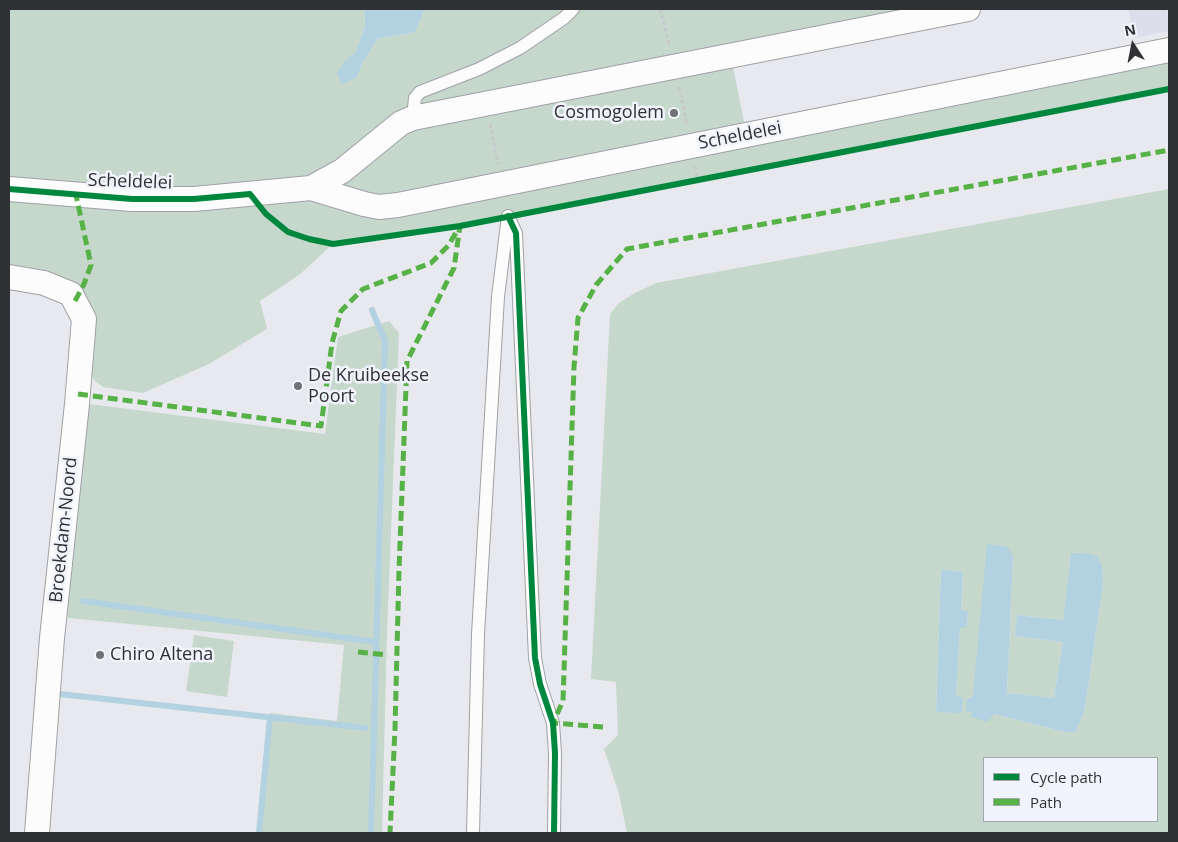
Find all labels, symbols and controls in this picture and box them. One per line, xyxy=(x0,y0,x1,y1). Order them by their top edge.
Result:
text: N xyxy=(1123,19,1137,40)
north arrow xyxy=(1108,20,1158,70)
place label: Cosmogolem xyxy=(554,102,664,124)
marker: Cosmogolem xyxy=(668,107,680,119)
street label: Scheldelei xyxy=(696,117,784,155)
street label: Scheldelei xyxy=(87,170,173,194)
place label: De Kruibeekse Poort xyxy=(308,365,429,408)
marker: De Kruibeekse Poort xyxy=(292,380,304,392)
street label: Broekdam-Noord xyxy=(46,456,82,604)
place label: Chiro Altena xyxy=(110,644,213,666)
marker: Chiro Altena xyxy=(94,649,106,661)
legend xyxy=(983,757,1158,822)
text: Cycle path xyxy=(1030,767,1102,787)
text: Path xyxy=(1030,792,1062,812)

